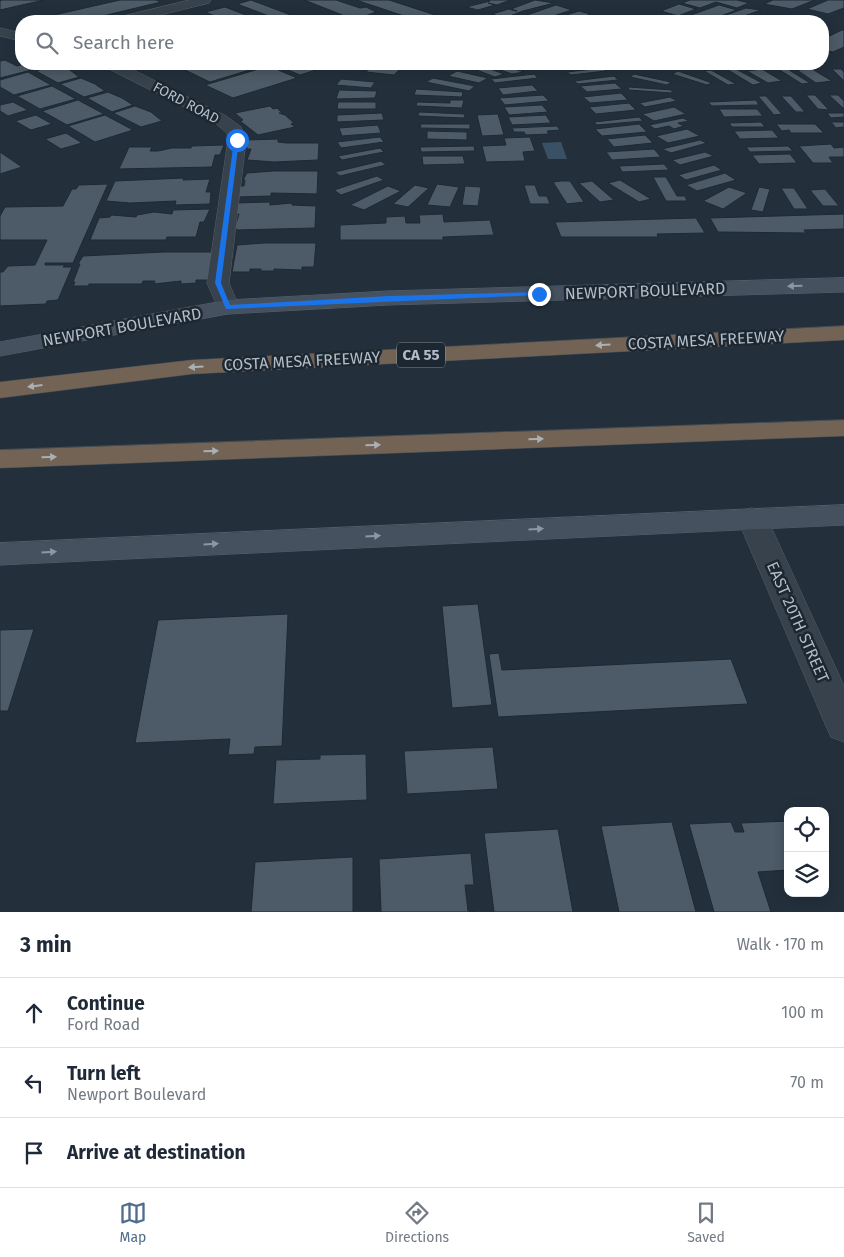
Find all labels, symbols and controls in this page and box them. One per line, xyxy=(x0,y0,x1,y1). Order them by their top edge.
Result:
search box xyxy=(15,15,829,70)
icon: search xyxy=(33,29,61,57)
text: Search here xyxy=(73,31,174,54)
street label: FORD ROAD xyxy=(150,78,222,128)
route start xyxy=(226,129,249,152)
street label: NEWPORT BOULEVARD xyxy=(564,279,726,303)
one-way arrow xyxy=(787,282,803,290)
route end xyxy=(528,283,551,306)
street label: NEWPORT BOULEVARD xyxy=(41,304,203,350)
street label: COSTA MESA FREEWAY xyxy=(627,326,785,354)
road number: CA 55 xyxy=(397,342,445,368)
one-way arrow xyxy=(595,342,611,350)
street label: COSTA MESA FREEWAY xyxy=(223,347,381,375)
one-way arrow xyxy=(188,363,204,371)
one-way arrow xyxy=(26,382,42,390)
one-way arrow xyxy=(528,435,544,443)
one-way arrow xyxy=(366,441,382,449)
one-way arrow xyxy=(203,447,219,455)
one-way arrow xyxy=(41,453,57,461)
one-way arrow xyxy=(528,524,544,532)
one-way arrow xyxy=(366,532,382,540)
one-way arrow xyxy=(203,540,219,548)
one-way arrow xyxy=(41,547,57,555)
street label: EAST 20TH STREET xyxy=(763,559,833,686)
map controls xyxy=(784,807,829,897)
button: locate xyxy=(784,807,829,852)
button: layers xyxy=(784,852,829,897)
text: 3 min xyxy=(20,932,72,958)
text: Walk · 170 m xyxy=(737,935,824,954)
text: Continue xyxy=(67,992,145,1015)
icon: ahead xyxy=(20,999,48,1027)
text: 100 m xyxy=(781,1003,824,1022)
text: Ford Road xyxy=(67,1015,140,1034)
text: Turn left xyxy=(67,1062,141,1085)
icon: left xyxy=(20,1069,48,1097)
text: 70 m xyxy=(790,1073,824,1092)
text: Newport Boulevard xyxy=(67,1085,206,1104)
icon: arrive xyxy=(20,1139,48,1167)
text: Arrive at destination xyxy=(67,1141,246,1164)
tab: Map xyxy=(119,1199,147,1246)
tab: Directions xyxy=(385,1199,449,1246)
tab: Saved xyxy=(687,1199,725,1246)

